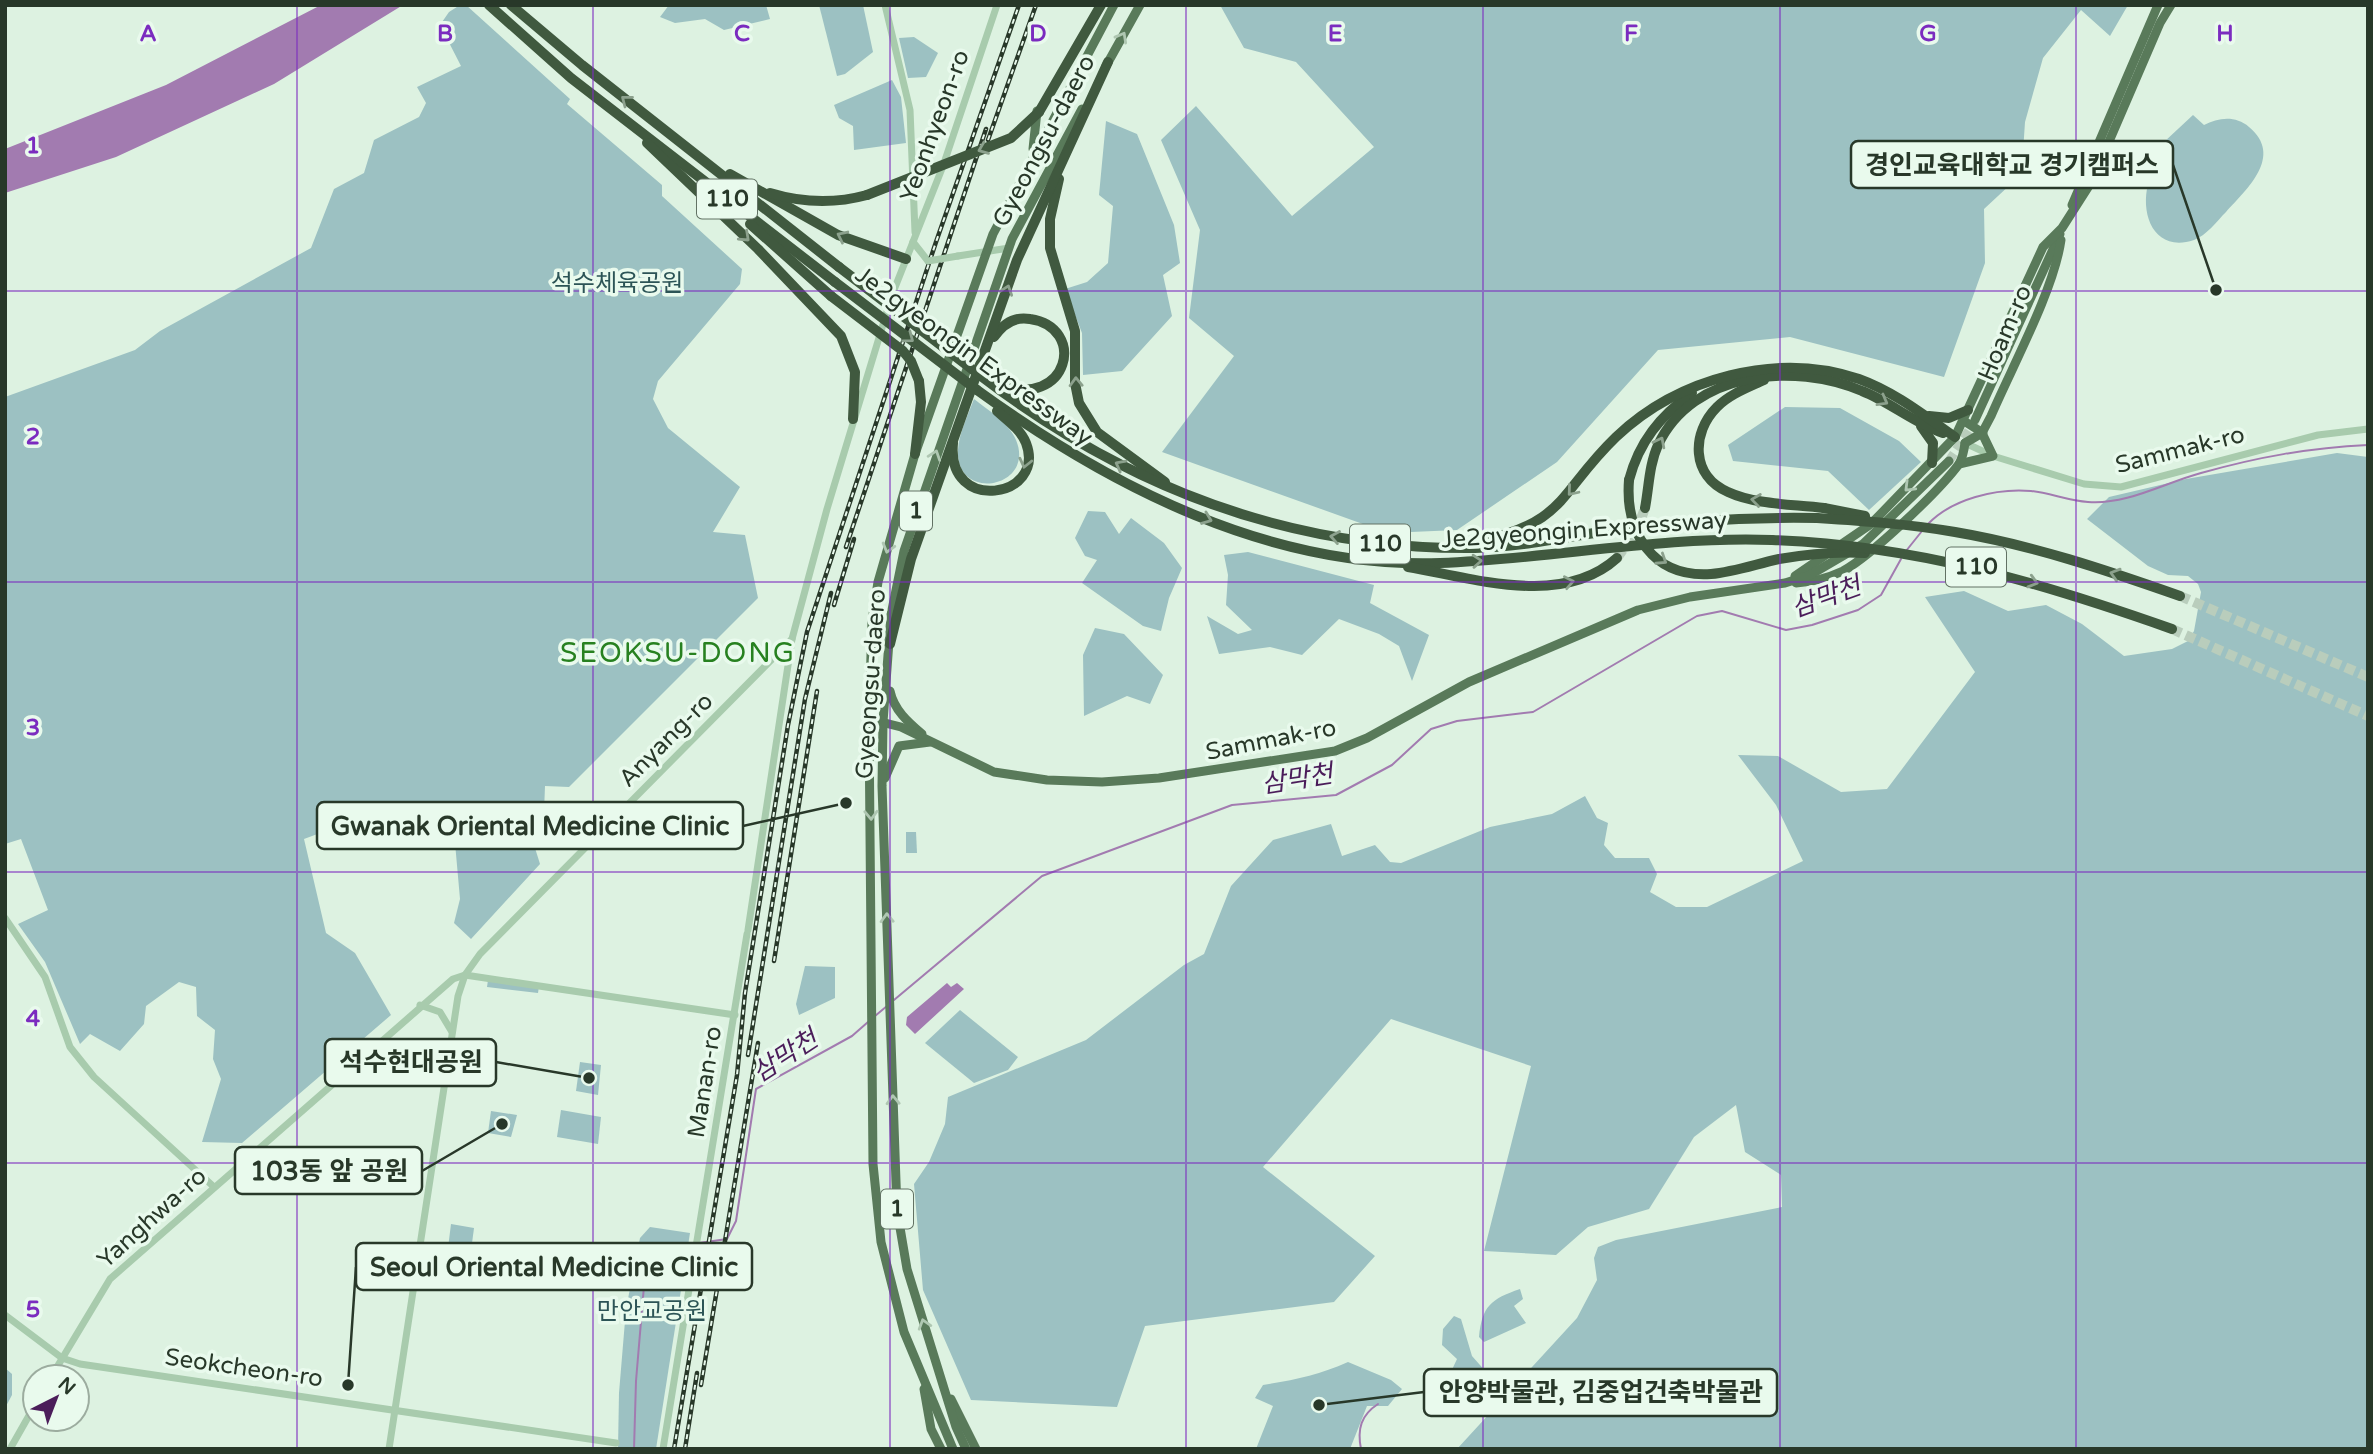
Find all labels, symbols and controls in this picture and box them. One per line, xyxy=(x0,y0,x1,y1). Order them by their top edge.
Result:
text: A xyxy=(139,20,157,48)
text: B xyxy=(437,20,453,48)
text: C xyxy=(734,20,750,48)
text: D xyxy=(1029,20,1047,48)
text: E xyxy=(1328,20,1342,48)
text: F xyxy=(1624,20,1638,48)
text: G xyxy=(1919,20,1937,48)
text: H xyxy=(2216,20,2234,48)
one-way arrow xyxy=(1114,31,1127,44)
street label: Yeonhyeon-ro xyxy=(894,46,976,206)
street label: Gyeongsu-daero xyxy=(987,50,1101,232)
one-way arrow xyxy=(621,95,633,108)
text: 1 xyxy=(26,132,40,160)
one-way arrow xyxy=(978,141,990,155)
callout: 경인교육대학교 경기캠퍼스 xyxy=(1851,141,2173,188)
text: 경인교육대학교 경기캠퍼스 xyxy=(1865,150,2159,181)
road number: 110 xyxy=(697,180,757,218)
one-way arrow xyxy=(737,229,750,241)
one-way arrow xyxy=(837,230,849,244)
street label: Je2gyeongin Expressway xyxy=(850,260,1098,452)
park label: 석수체육공원 xyxy=(551,269,683,298)
street label: Hoam-ro xyxy=(1972,281,2038,385)
one-way arrow xyxy=(999,284,1013,296)
one-way arrow xyxy=(901,330,913,343)
one-way arrow xyxy=(1069,376,1084,387)
one-way arrow xyxy=(1876,393,1888,407)
street label: Sammak-ro xyxy=(2112,420,2248,480)
text: 2 xyxy=(26,423,40,451)
one-way arrow xyxy=(1652,437,1666,449)
one-way arrow xyxy=(927,450,941,462)
one-way arrow xyxy=(1019,457,1033,469)
one-way arrow xyxy=(1114,460,1127,474)
one-way arrow xyxy=(1904,479,1917,492)
one-way arrow xyxy=(1568,482,1580,495)
road number: 1 xyxy=(900,491,932,530)
one-way arrow xyxy=(1750,493,1762,508)
street label: Je2gyeongin Expressway xyxy=(1440,506,1728,554)
one-way arrow xyxy=(1200,511,1212,525)
road number: 110 xyxy=(1350,524,1410,564)
one-way arrow xyxy=(1329,530,1341,545)
one-way arrow xyxy=(881,542,896,554)
road number: 110 xyxy=(1946,548,2006,586)
one-way arrow xyxy=(1654,552,1667,564)
one-way arrow xyxy=(1472,554,1483,569)
one-way arrow xyxy=(2110,567,2122,582)
water label: 삼막천 xyxy=(1787,569,1868,624)
one-way arrow xyxy=(2026,573,2038,588)
one-way arrow xyxy=(1563,575,1575,590)
street label: Gyeongsu-daero xyxy=(850,588,892,780)
district label: SEOKSU-DONG xyxy=(560,636,796,670)
street label: Anyang-ro xyxy=(613,687,719,793)
street label: Sammak-ro xyxy=(1203,713,1339,767)
text: 3 xyxy=(26,714,40,742)
water label: 삼막천 xyxy=(1259,758,1338,800)
callout: Gwanak Oriental Medicine Clinic xyxy=(317,802,743,849)
one-way arrow xyxy=(863,810,878,821)
text: Gwanak Oriental Medicine Clinic xyxy=(331,811,729,842)
one-way arrow xyxy=(879,913,894,924)
text: 4 xyxy=(26,1005,41,1033)
water label: 삼막천 xyxy=(746,1022,826,1089)
street label: Manan-ro xyxy=(682,1024,728,1140)
callout: 석수현대공원 xyxy=(325,1039,496,1086)
text: 석수현대공원 xyxy=(339,1047,483,1078)
one-way arrow xyxy=(885,1094,900,1105)
callout: 103동 앞 공원 xyxy=(235,1147,422,1194)
text: 103동 앞 공원 xyxy=(250,1156,408,1187)
street label: Yanghwa-ro xyxy=(92,1162,212,1274)
road number: 1 xyxy=(881,1190,913,1228)
callout: Seoul Oriental Medicine Clinic xyxy=(356,1243,752,1290)
text: Seoul Oriental Medicine Clinic xyxy=(370,1252,738,1283)
text: 5 xyxy=(26,1296,40,1324)
park label: 만안교공원 xyxy=(597,1297,707,1326)
one-way arrow xyxy=(917,1318,932,1330)
street label: Seokcheon-ro xyxy=(163,1343,325,1393)
north arrow xyxy=(21,1363,91,1433)
callout: 안양박물관, 김중업건축박물관 xyxy=(1424,1369,1777,1416)
text: N xyxy=(54,1373,80,1399)
text: 안양박물관, 김중업건축박물관 xyxy=(1439,1377,1763,1408)

